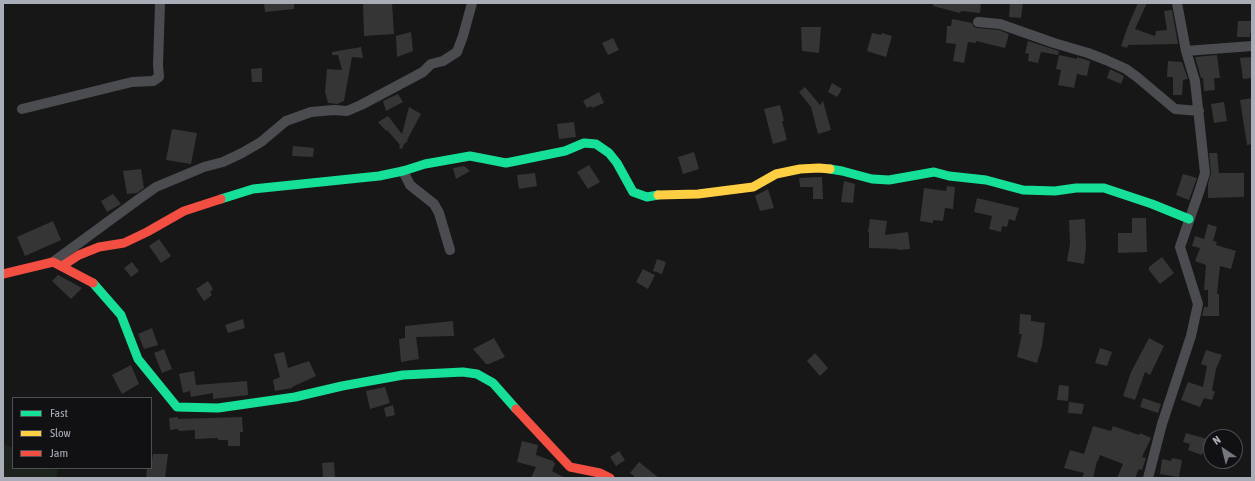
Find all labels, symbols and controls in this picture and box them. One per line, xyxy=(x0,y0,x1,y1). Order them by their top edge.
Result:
legend xyxy=(12,397,152,469)
text: Fast xyxy=(50,406,68,420)
text: Slow xyxy=(50,426,71,440)
north arrow xyxy=(1203,429,1243,469)
text: N xyxy=(1211,433,1223,447)
text: Jam xyxy=(50,446,68,460)

